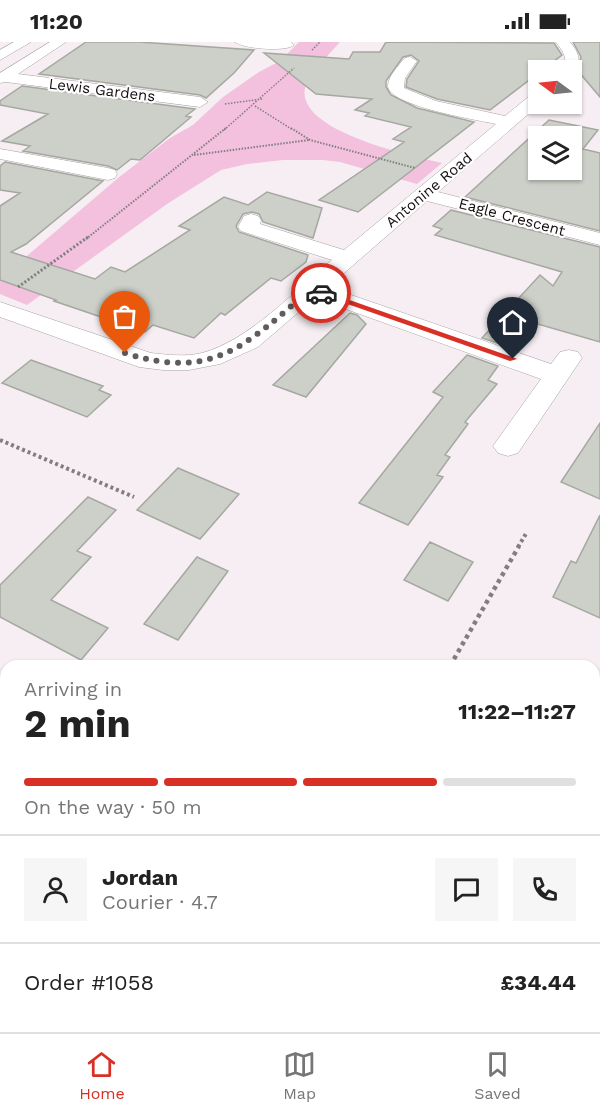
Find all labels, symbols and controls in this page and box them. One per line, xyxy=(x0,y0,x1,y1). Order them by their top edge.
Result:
text: 11:20 xyxy=(30,9,83,34)
north arrow xyxy=(528,60,582,114)
map controls xyxy=(528,60,582,180)
street label: Lewis Gardens xyxy=(48,75,156,105)
button: layers xyxy=(528,126,582,180)
street label: Antonine Road xyxy=(382,149,476,231)
street label: Eagle Crescent xyxy=(457,194,568,240)
courier xyxy=(291,263,351,323)
icon: car xyxy=(305,277,338,310)
pin xyxy=(99,291,150,353)
pin xyxy=(487,297,538,359)
icon: bag xyxy=(108,300,141,333)
icon: home xyxy=(496,306,529,339)
text: Arriving in xyxy=(24,677,122,701)
text: 11:22–11:27 xyxy=(458,699,576,724)
text: 2 min xyxy=(24,701,131,746)
text: On the way · 50 m xyxy=(24,795,202,819)
button: person xyxy=(24,858,87,921)
button: chat xyxy=(435,858,498,921)
button: phone xyxy=(513,858,576,921)
text: Jordan xyxy=(102,865,178,890)
text: Courier · 4.7 xyxy=(102,890,218,914)
text: Order #1058 xyxy=(24,970,154,995)
text: £34.44 xyxy=(500,970,576,995)
tab: Home xyxy=(79,1048,125,1103)
tab: Map xyxy=(283,1048,316,1103)
tab: Saved xyxy=(474,1048,521,1103)

